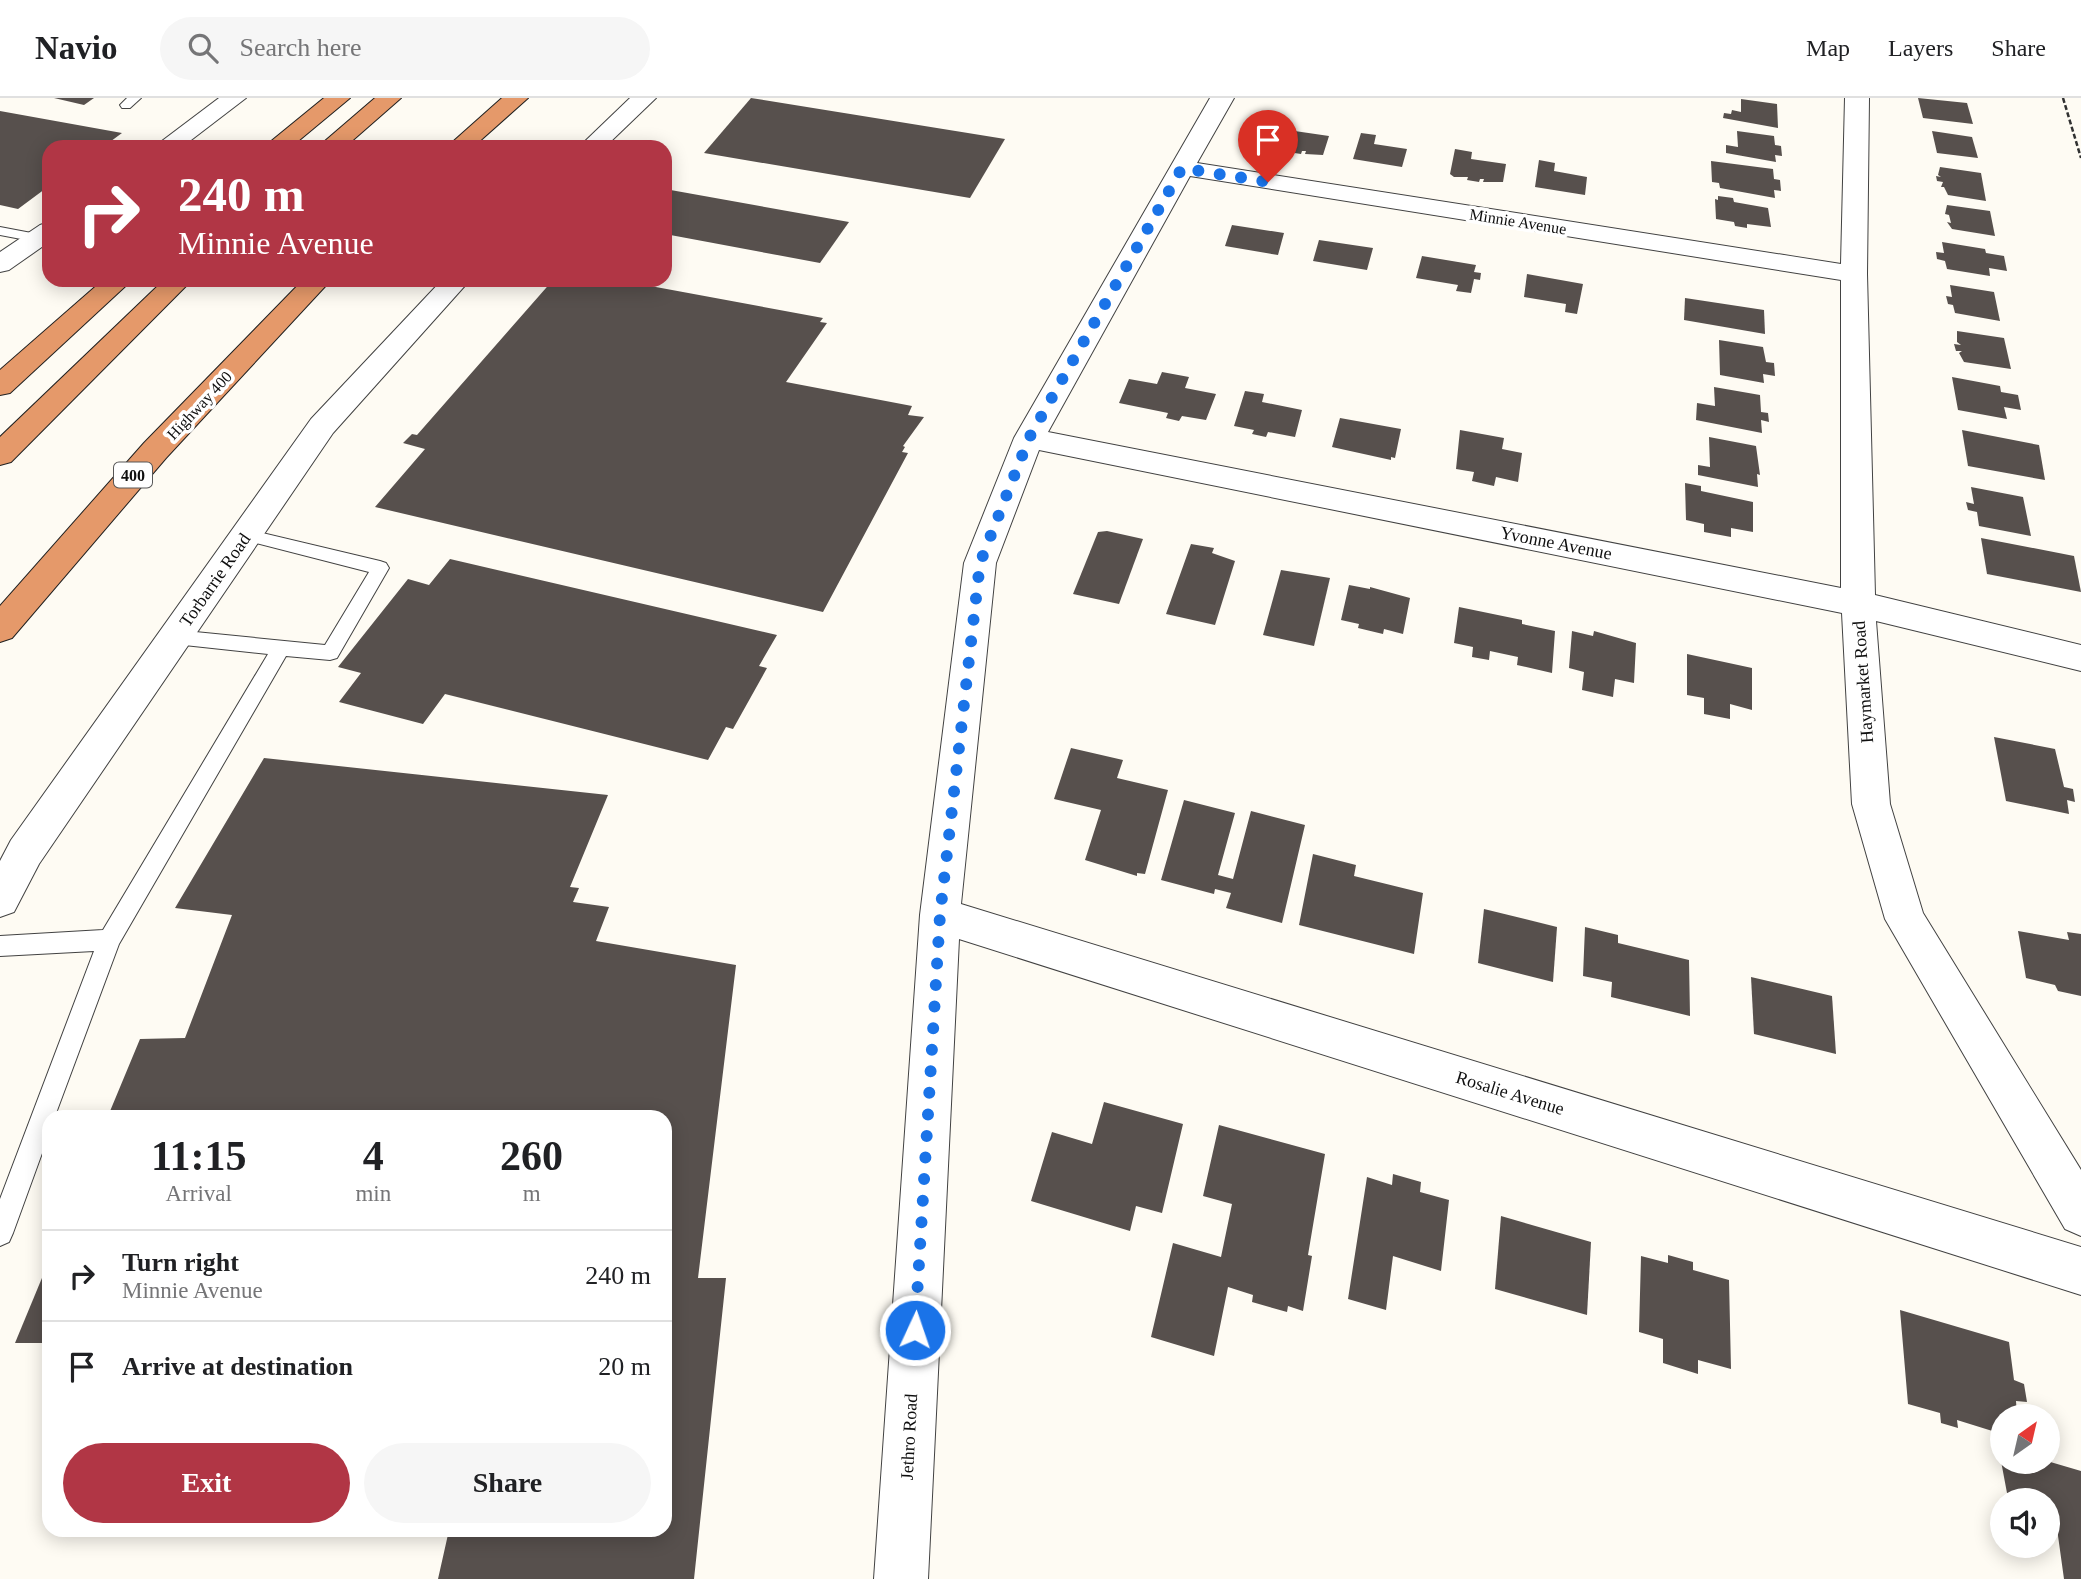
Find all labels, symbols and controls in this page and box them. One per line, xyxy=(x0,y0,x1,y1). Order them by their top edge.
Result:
search box xyxy=(160,17,650,80)
icon: search xyxy=(184,29,222,67)
text: Navio xyxy=(35,30,118,66)
text: Search here xyxy=(240,33,361,62)
text: Map xyxy=(1806,35,1850,61)
text: Layers xyxy=(1888,35,1953,61)
text: Share xyxy=(1991,35,2046,61)
pin xyxy=(1238,110,1298,182)
icon: arrive xyxy=(1249,121,1287,159)
text: 240 m xyxy=(178,167,305,222)
icon: right xyxy=(63,168,154,259)
street label: Minnie Avenue xyxy=(1468,205,1568,238)
text: Minnie Avenue xyxy=(178,225,374,261)
street label: Highway 400 xyxy=(164,368,236,444)
road number: 400 xyxy=(114,462,152,488)
street label: Yvonne Avenue xyxy=(1498,522,1614,564)
street label: Torbarrie Road xyxy=(175,530,255,630)
street label: Haymarket Road xyxy=(1849,620,1877,744)
street label: Rosalie Avenue xyxy=(1453,1067,1567,1119)
text: 11:15 xyxy=(151,1133,247,1179)
text: 4 xyxy=(363,1133,384,1179)
text: 260 xyxy=(500,1133,563,1179)
text: Arrival xyxy=(166,1181,232,1206)
text: min xyxy=(355,1181,391,1206)
text: m xyxy=(523,1181,541,1206)
text: Turn right xyxy=(122,1248,239,1277)
icon: right xyxy=(63,1257,101,1295)
text: 240 m xyxy=(585,1261,651,1290)
text: Minnie Avenue xyxy=(122,1278,263,1303)
position arrow xyxy=(878,1293,952,1367)
icon: arrive xyxy=(63,1348,101,1386)
text: Arrive at destination xyxy=(122,1352,353,1381)
text: 20 m xyxy=(598,1352,651,1381)
street label: Jethro Road xyxy=(897,1393,921,1481)
north arrow xyxy=(1990,1404,2060,1474)
map controls xyxy=(1990,1404,2060,1558)
button: Exit xyxy=(63,1443,350,1523)
button: Share xyxy=(364,1443,651,1523)
button: sound xyxy=(1990,1488,2060,1558)

